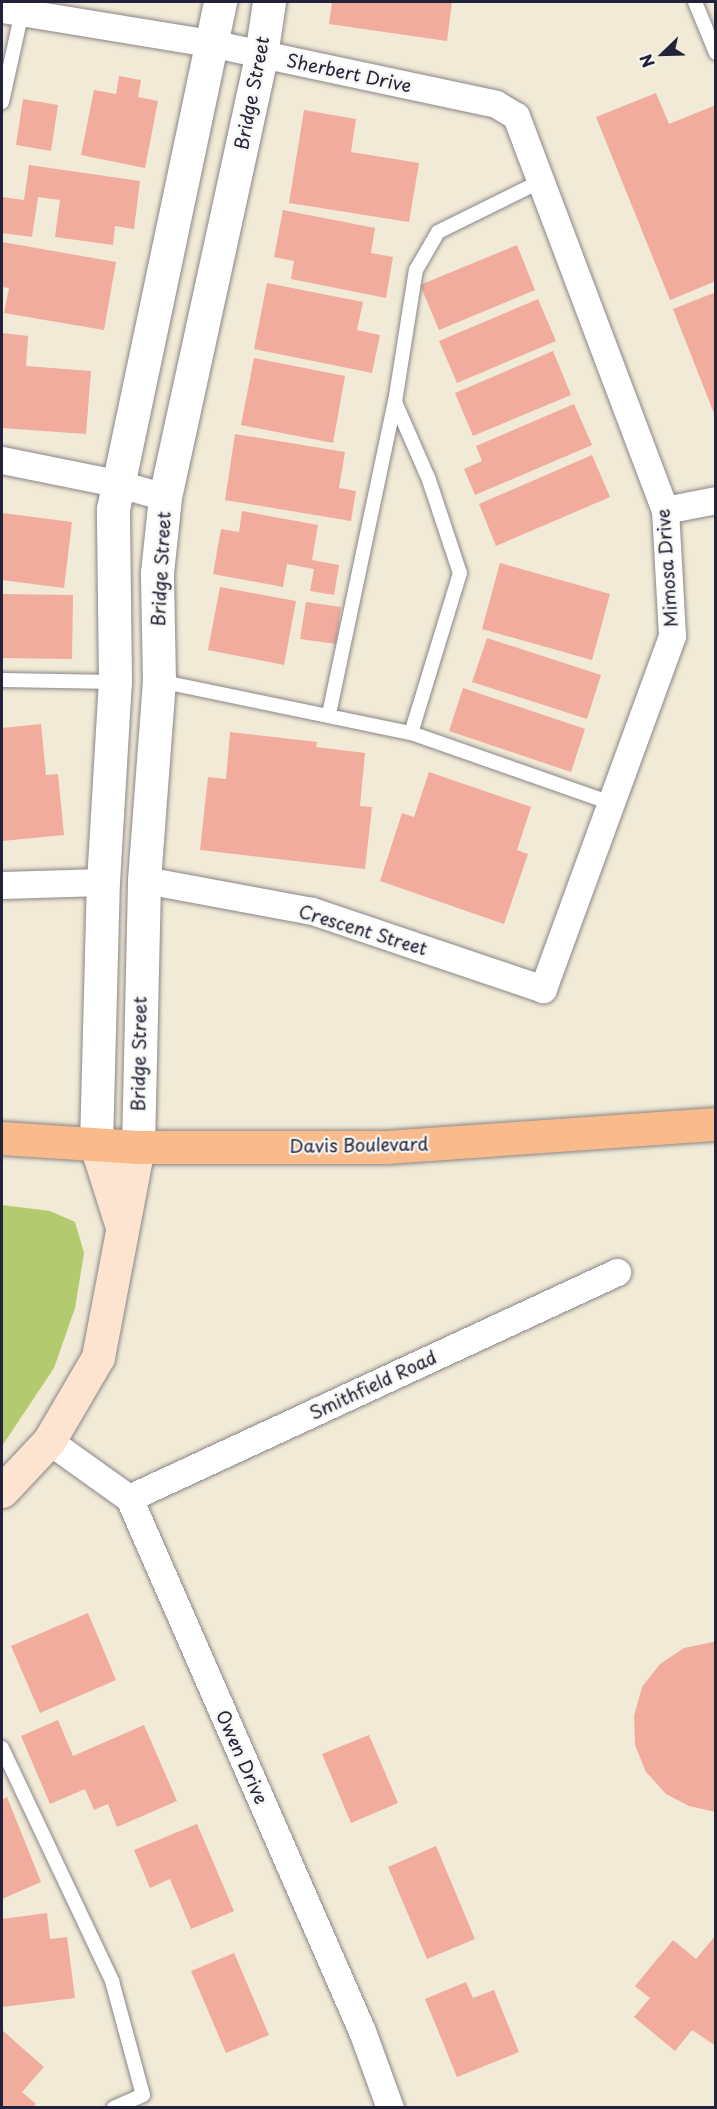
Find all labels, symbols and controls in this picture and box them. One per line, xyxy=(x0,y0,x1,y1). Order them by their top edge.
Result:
north arrow xyxy=(633,24,693,84)
street label: Bridge Street xyxy=(230,34,274,152)
street label: Sherbert Drive xyxy=(284,49,414,97)
text: N xyxy=(633,51,660,72)
street label: Mimosa Drive xyxy=(652,508,682,628)
street label: Bridge Street xyxy=(147,511,175,627)
street label: Crescent Street xyxy=(295,900,431,960)
street label: Bridge Street xyxy=(127,996,151,1112)
street label: Davis Boulevard xyxy=(289,1133,429,1157)
street label: Smithfield Road xyxy=(306,1346,440,1424)
street label: Owen Drive xyxy=(212,1707,272,1807)

